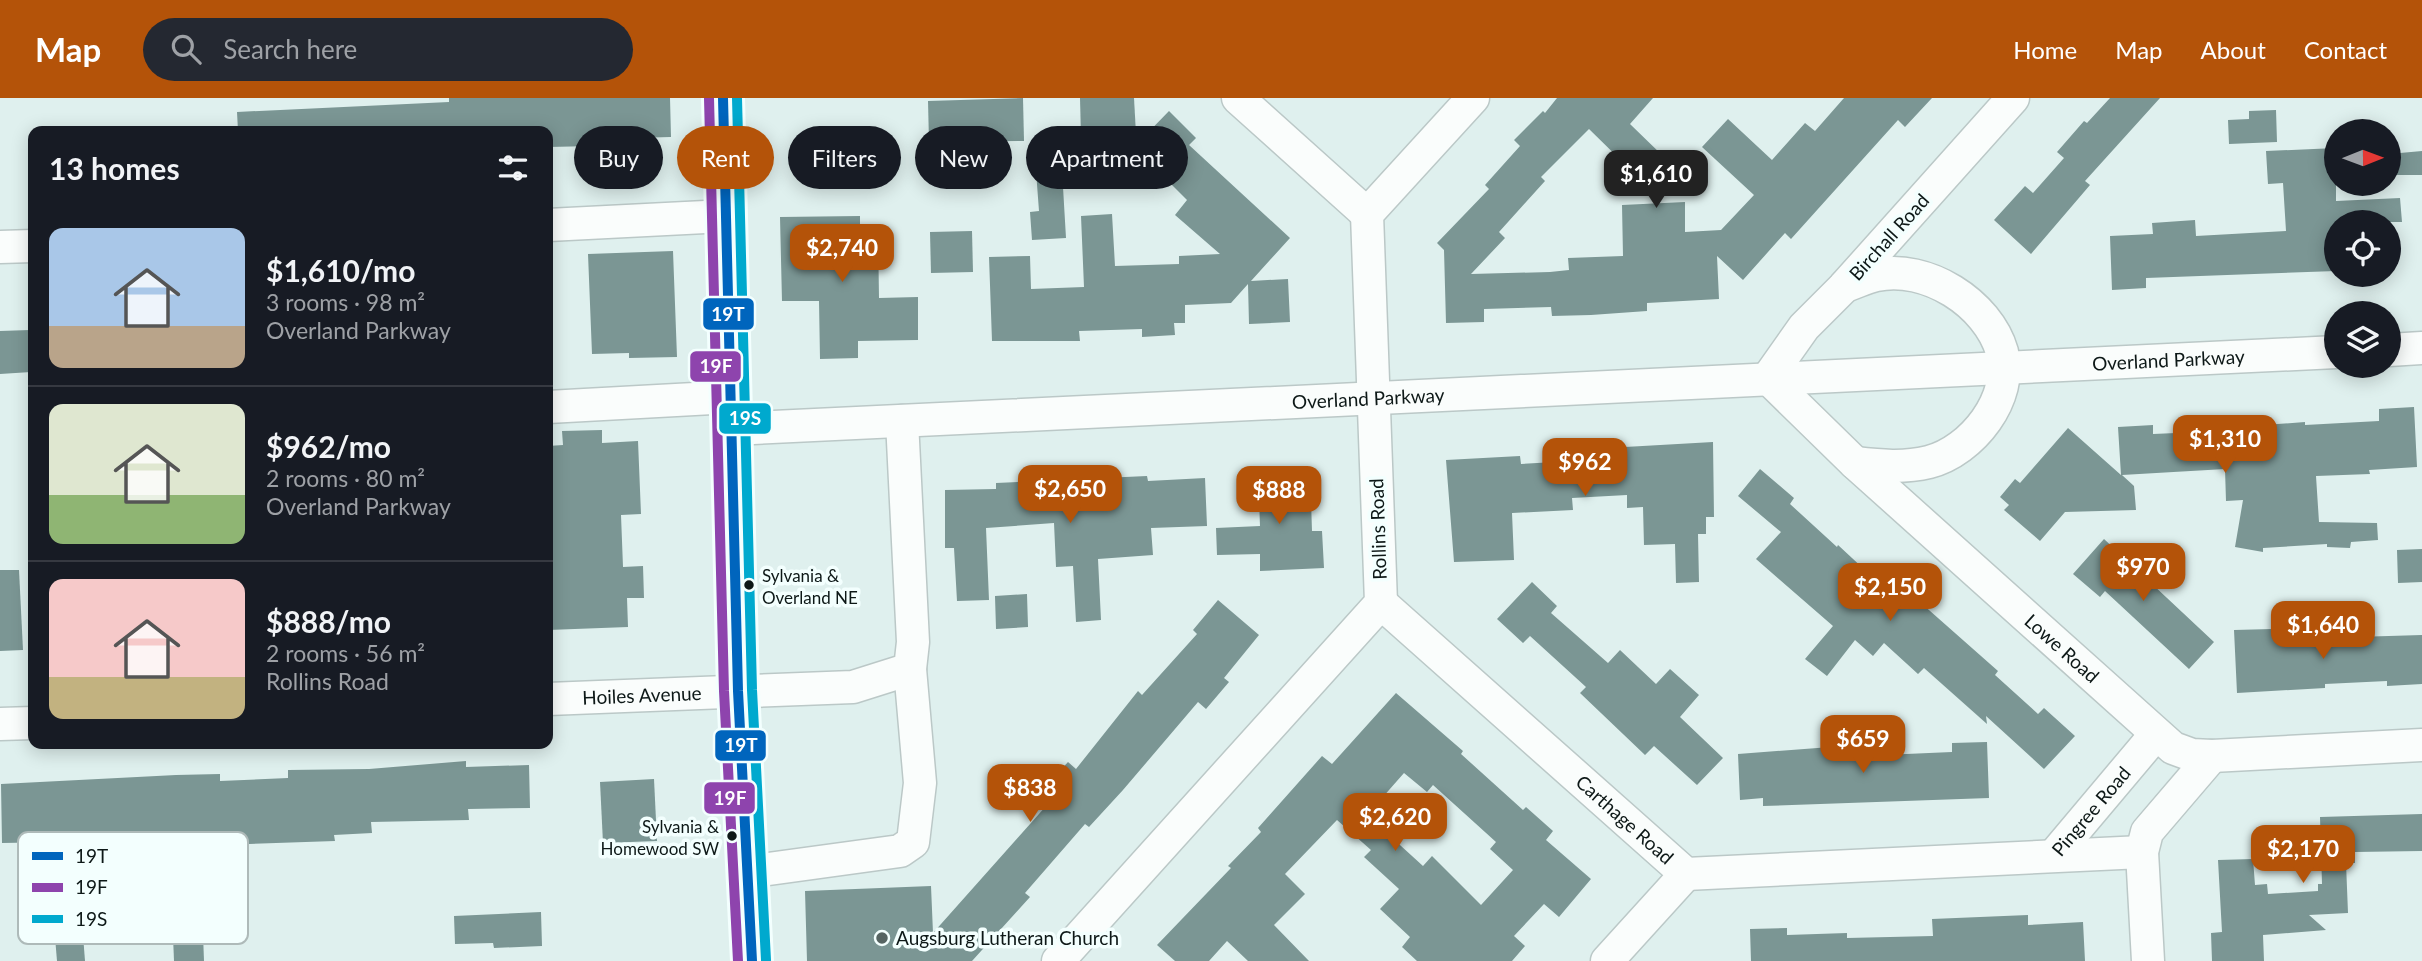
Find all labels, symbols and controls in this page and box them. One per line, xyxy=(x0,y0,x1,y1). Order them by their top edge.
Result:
search box xyxy=(143,18,633,81)
text: Map xyxy=(35,29,101,69)
icon: search xyxy=(167,30,205,68)
text: Search here xyxy=(223,33,357,65)
text: Home xyxy=(2013,35,2077,64)
text: Map xyxy=(2115,35,2163,64)
text: About xyxy=(2201,35,2266,64)
text: Contact xyxy=(2304,35,2387,64)
north arrow xyxy=(2324,119,2401,196)
map controls xyxy=(2324,119,2401,378)
chip: Buy xyxy=(574,126,663,189)
chip: Rent xyxy=(677,126,774,189)
chip: Filters xyxy=(788,126,901,189)
chip: New xyxy=(915,126,1012,189)
chip: Apartment xyxy=(1026,126,1188,189)
icon: filters xyxy=(494,149,532,187)
text: 13 homes xyxy=(49,150,180,186)
pin: $1,610 xyxy=(1599,150,1713,210)
text: $1,610 xyxy=(1620,159,1692,187)
street label: Birchall Road xyxy=(1844,189,1933,285)
button: locate xyxy=(2324,210,2401,287)
pin: $2,740 xyxy=(785,225,899,284)
text: $2,740 xyxy=(806,233,878,261)
text: $1,610/mo xyxy=(266,252,415,288)
icon: home xyxy=(105,256,189,340)
text: 3 rooms · 98 m² xyxy=(266,288,425,316)
line badge: 19T xyxy=(702,297,755,331)
button: layers xyxy=(2324,301,2401,378)
text: 19T xyxy=(711,302,745,325)
text: Overland Parkway xyxy=(266,316,451,344)
street label: Overland Parkway xyxy=(2091,344,2245,375)
line badge: 19F xyxy=(689,350,742,383)
text: 19F xyxy=(700,354,733,377)
street label: Overland Parkway xyxy=(1291,383,1445,413)
line badge: 19S xyxy=(718,402,772,435)
text: 19S xyxy=(729,406,761,429)
pin: $1,310 xyxy=(2168,416,2282,475)
text: $1,310 xyxy=(2189,424,2261,452)
text: $962/mo xyxy=(266,428,391,464)
icon: home xyxy=(105,432,189,516)
pin: $962 xyxy=(1544,438,1626,498)
text: $962 xyxy=(1558,447,1612,475)
text: 2 rooms · 80 m² xyxy=(266,464,425,492)
pin: $2,650 xyxy=(1013,466,1127,525)
pin: $888 xyxy=(1238,466,1320,526)
text: $2,650 xyxy=(1034,474,1106,502)
text: $888 xyxy=(1252,475,1306,503)
street label: Rollins Road xyxy=(1364,478,1391,580)
text: Overland Parkway xyxy=(266,492,451,520)
pin: $970 xyxy=(2102,544,2184,603)
text: $970 xyxy=(2116,552,2170,580)
pin: $2,150 xyxy=(1833,564,1947,623)
place label: Sylvania & Overland NE xyxy=(762,565,858,608)
text: $2,150 xyxy=(1854,572,1926,600)
marker: Sylvania & Overland NE xyxy=(742,578,756,592)
pin: $1,640 xyxy=(2266,602,2380,661)
text: $888/mo xyxy=(266,603,391,639)
icon: home xyxy=(105,607,189,691)
street label: Lowe Road xyxy=(2020,609,2104,687)
text: $1,640 xyxy=(2287,610,2359,638)
text: 2 rooms · 56 m² xyxy=(266,639,425,667)
text: Rollins Road xyxy=(266,667,389,695)
street label: Hoiles Avenue xyxy=(582,681,702,709)
pin: $659 xyxy=(1822,716,1904,775)
text: $659 xyxy=(1836,724,1890,752)
line badge: 19T xyxy=(714,729,767,762)
text: 19T xyxy=(724,733,758,756)
street label: Pingree Road xyxy=(2046,761,2135,860)
pin: $838 xyxy=(989,764,1071,824)
street label: Carthage Road xyxy=(1572,770,1679,869)
text: $838 xyxy=(1003,773,1057,801)
line badge: 19F xyxy=(703,781,756,815)
text: 19F xyxy=(714,786,747,809)
pin: $2,620 xyxy=(1338,794,1452,853)
text: $2,620 xyxy=(1359,802,1431,830)
place label: Sylvania & Homewood SW xyxy=(601,816,719,859)
pin: $2,170 xyxy=(2246,826,2360,885)
marker: Sylvania & Homewood SW xyxy=(725,829,739,843)
legend xyxy=(18,832,248,944)
text: $2,170 xyxy=(2267,834,2339,862)
text: 19T xyxy=(75,844,108,867)
text: 19F xyxy=(75,875,108,898)
text: 19S xyxy=(75,907,107,930)
place label: Augsburg Lutheran Church xyxy=(896,926,1119,949)
marker: Augsburg Lutheran Church xyxy=(874,930,890,946)

